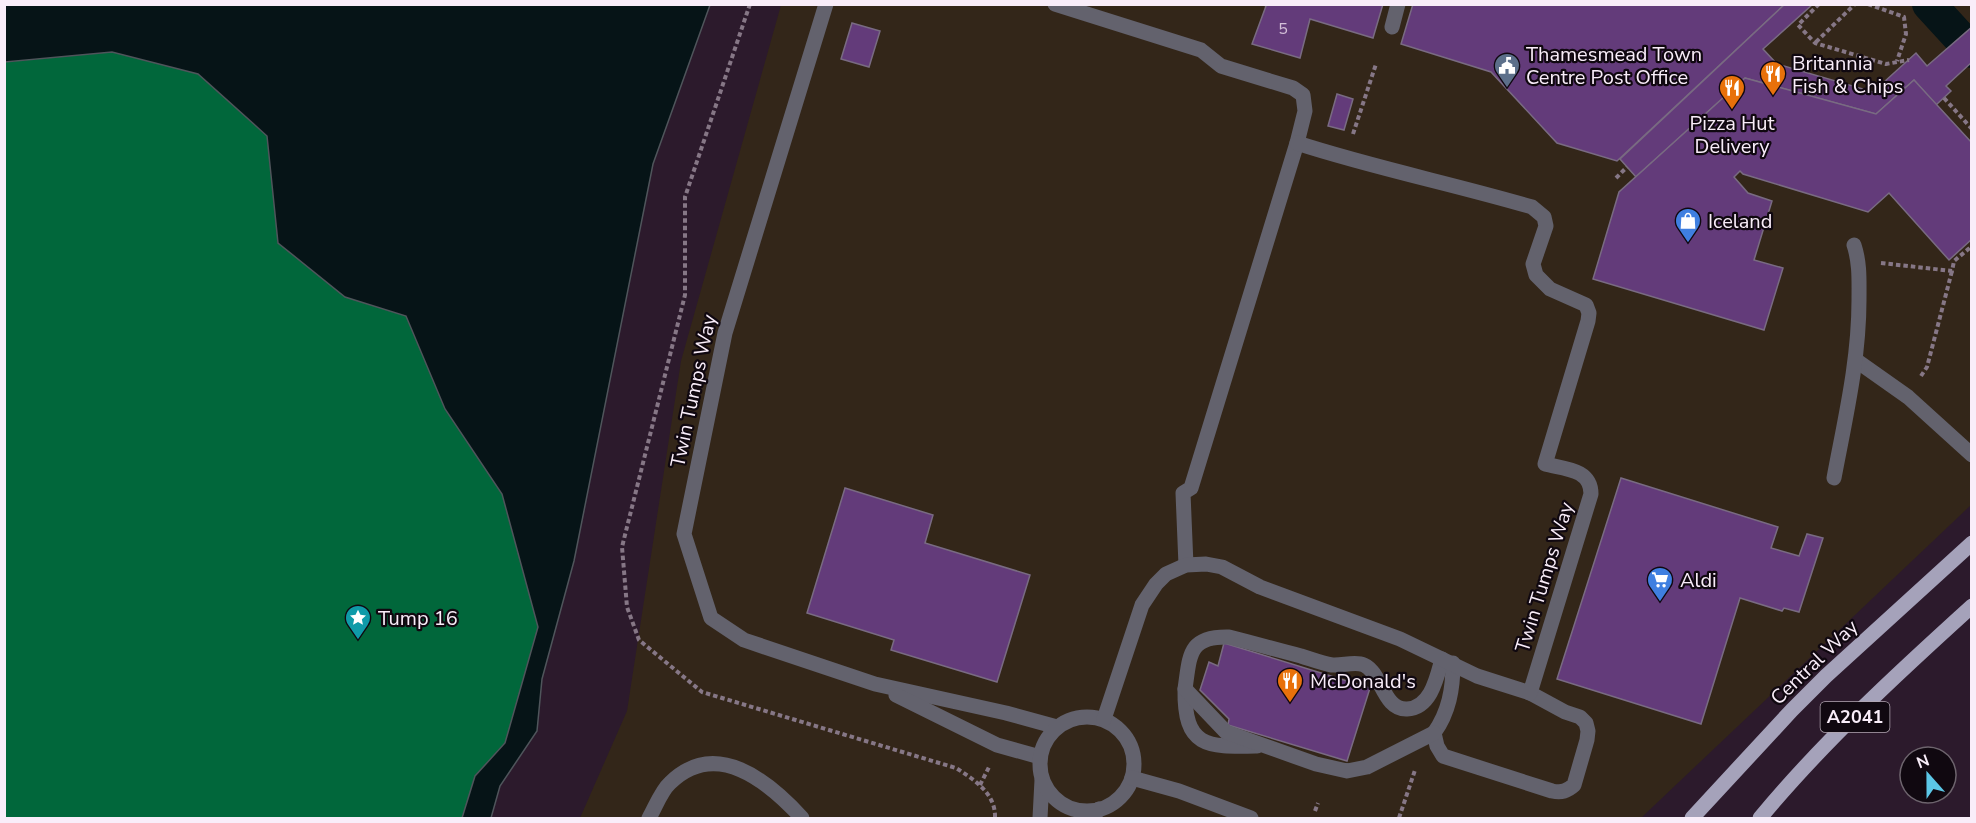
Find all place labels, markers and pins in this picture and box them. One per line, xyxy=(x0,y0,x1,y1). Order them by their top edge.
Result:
place label: Thamesmead Town Centre Post Office xyxy=(1526,41,1702,91)
place label: Britannia Fish & Chips xyxy=(1792,50,1903,100)
public building icon: Thamesmead Town Centre Post Office xyxy=(1492,51,1522,89)
restaurant icon: Britannia Fish & Chips xyxy=(1758,59,1788,97)
restaurant icon: Pizza Hut Delivery xyxy=(1717,73,1747,111)
place label: Pizza Hut Delivery xyxy=(1690,110,1775,160)
shop icon: Iceland xyxy=(1673,206,1703,244)
place label: Iceland xyxy=(1708,208,1772,235)
supermarket icon: Aldi xyxy=(1645,565,1675,603)
place label: Aldi xyxy=(1680,567,1717,594)
place icon: Tump 16 xyxy=(343,603,373,641)
place label: Tump 16 xyxy=(378,605,458,632)
restaurant icon: McDonald's xyxy=(1275,666,1305,704)
place label: McDonald's xyxy=(1310,668,1416,695)

